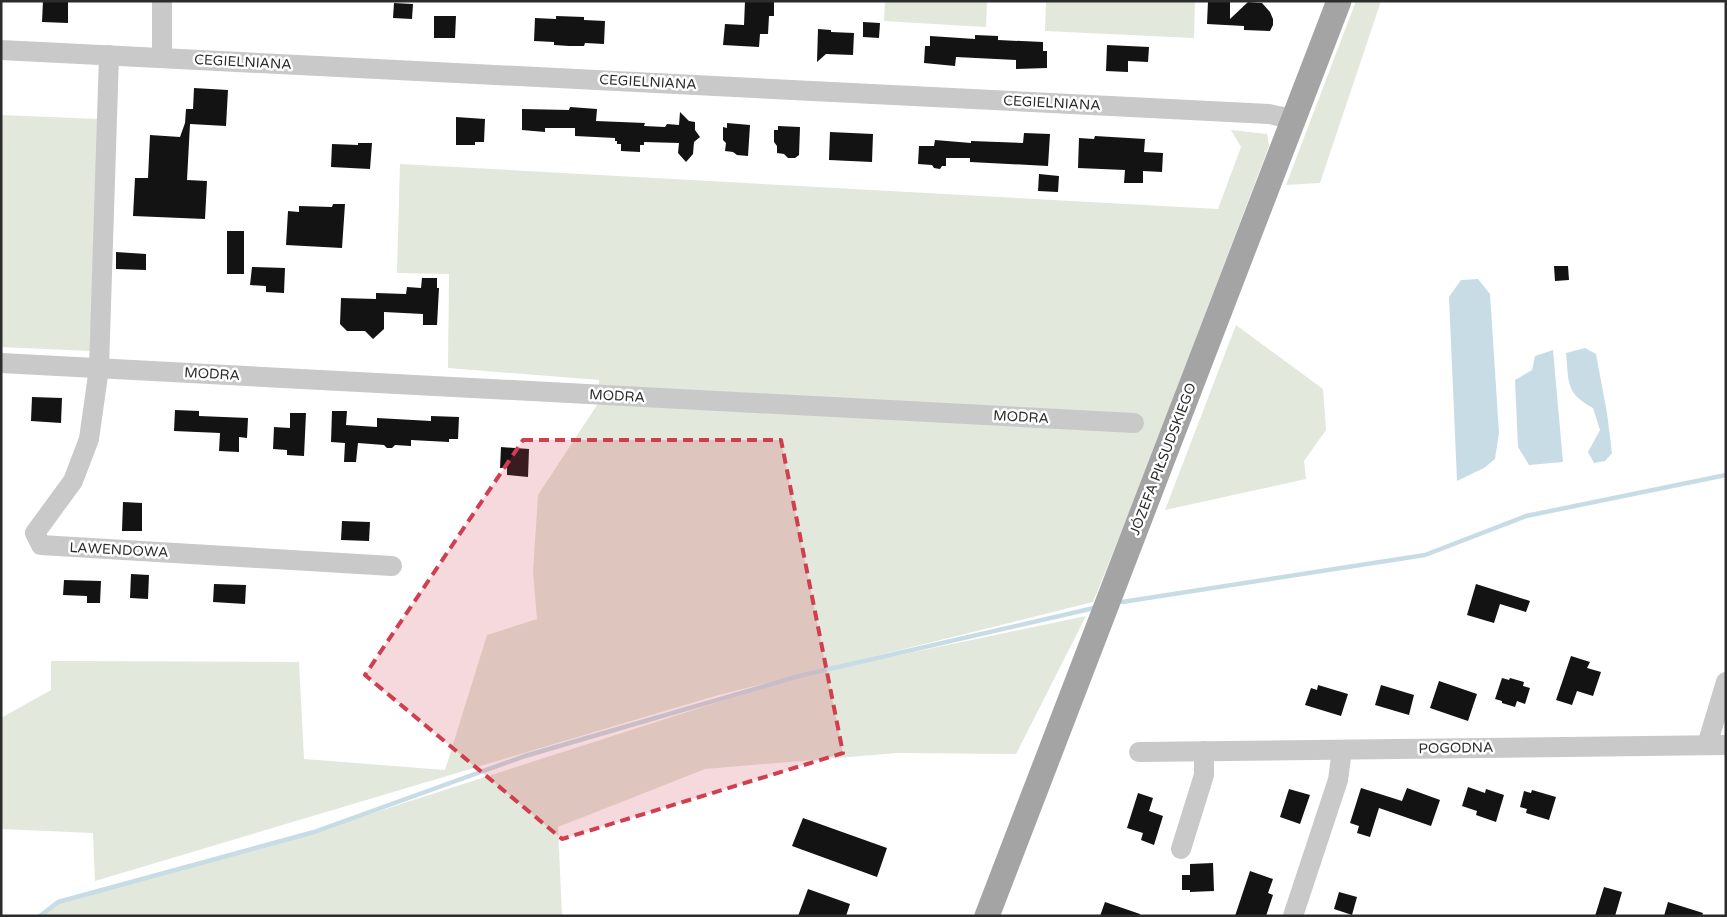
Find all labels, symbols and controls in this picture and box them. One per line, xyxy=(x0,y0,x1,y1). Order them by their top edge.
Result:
street label: CEGIELNIANA xyxy=(194,51,292,73)
street label: CEGIELNIANA xyxy=(599,71,697,93)
street label: CEGIELNIANA xyxy=(1003,92,1101,114)
street label: MODRA xyxy=(184,364,240,384)
street label: JÓZEFA PIŁSUDSKIEGO xyxy=(1126,380,1200,538)
street label: MODRA xyxy=(589,386,645,406)
street label: MODRA xyxy=(993,407,1049,427)
street label: LAWENDOWA xyxy=(69,539,169,561)
street label: POGODNA xyxy=(1418,739,1494,757)

